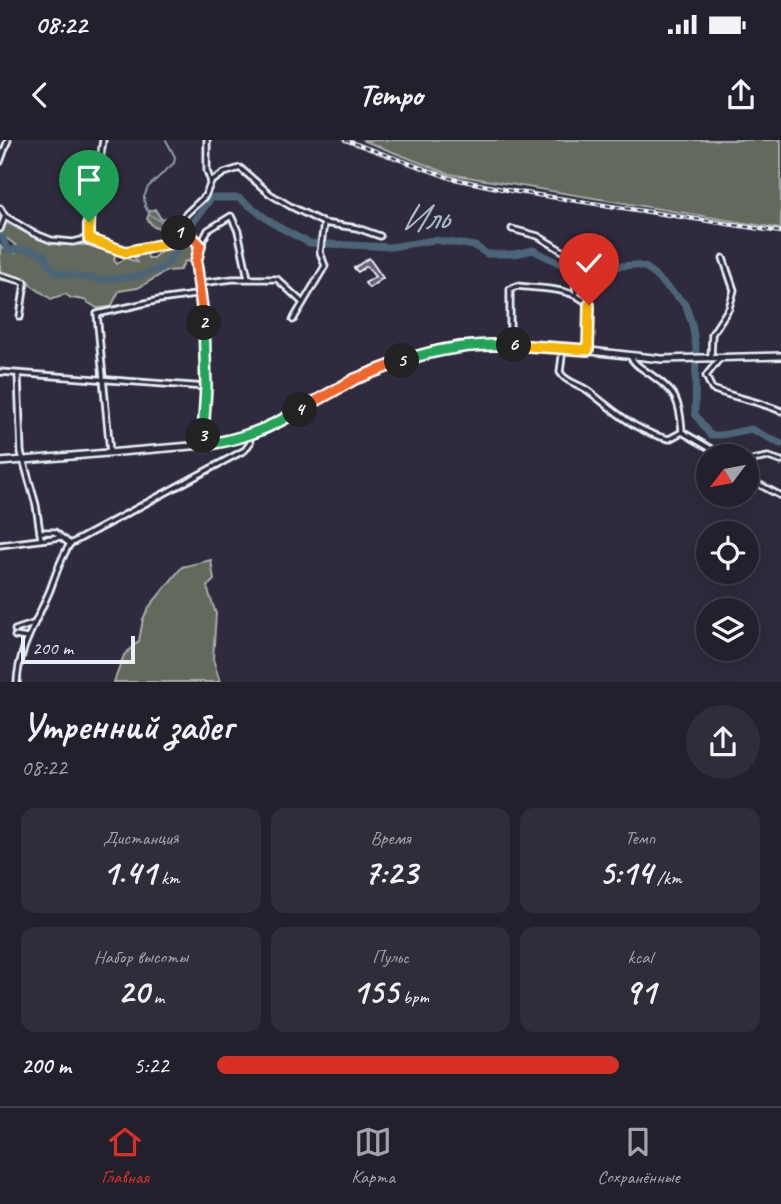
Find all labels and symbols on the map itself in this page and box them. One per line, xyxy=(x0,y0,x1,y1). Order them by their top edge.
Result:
pin xyxy=(59,150,119,222)
water label: Иль xyxy=(400,193,453,241)
pin: 1 xyxy=(162,216,196,250)
pin xyxy=(559,233,619,305)
pin: 2 xyxy=(186,306,222,340)
pin: 6 xyxy=(496,328,532,362)
pin: 5 xyxy=(384,344,420,378)
pin: 4 xyxy=(282,392,318,428)
pin: 3 xyxy=(186,418,220,454)
north arrow xyxy=(696,444,760,508)
scale bar xyxy=(21,634,135,665)

